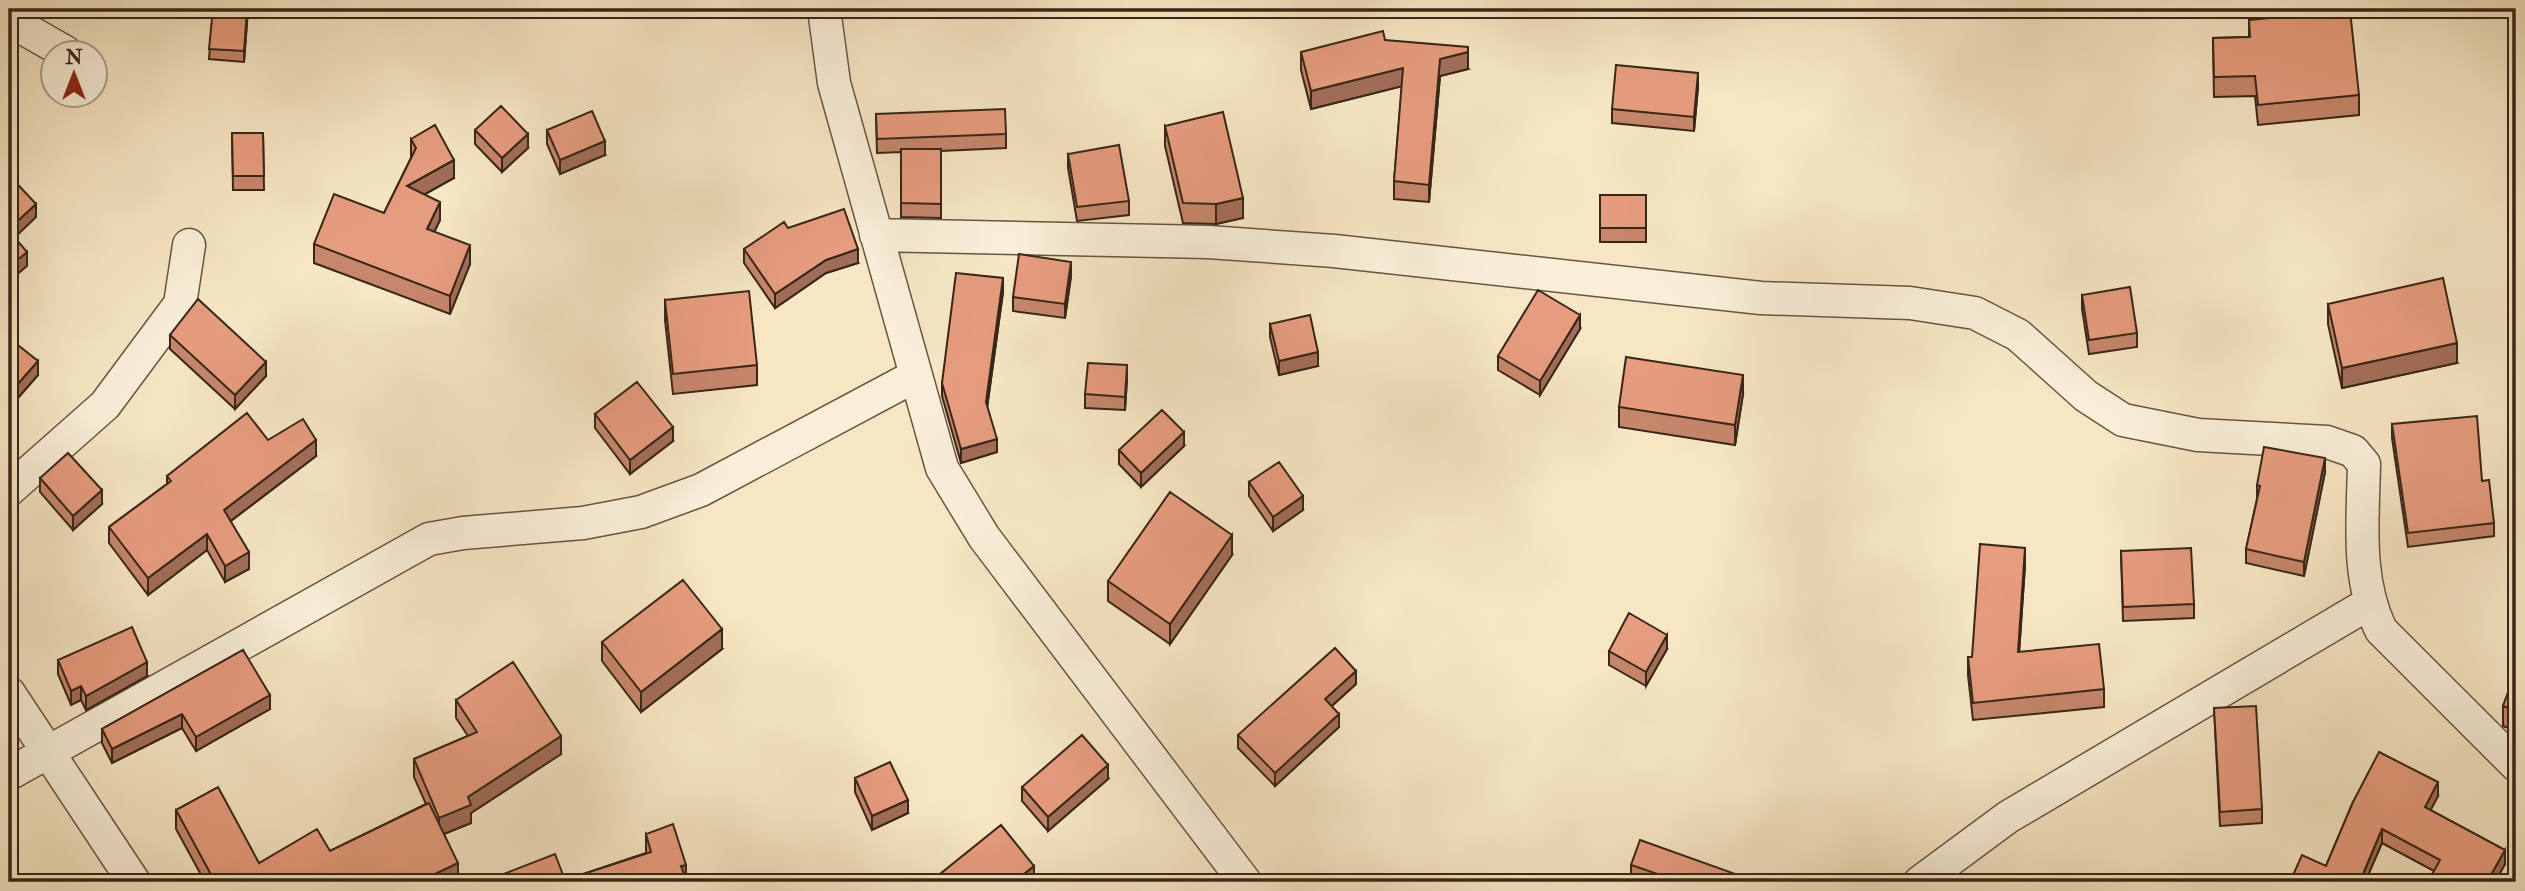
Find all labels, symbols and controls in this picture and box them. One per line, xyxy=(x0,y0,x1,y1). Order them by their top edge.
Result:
north arrow xyxy=(38,38,108,108)
text: N xyxy=(64,46,83,70)

